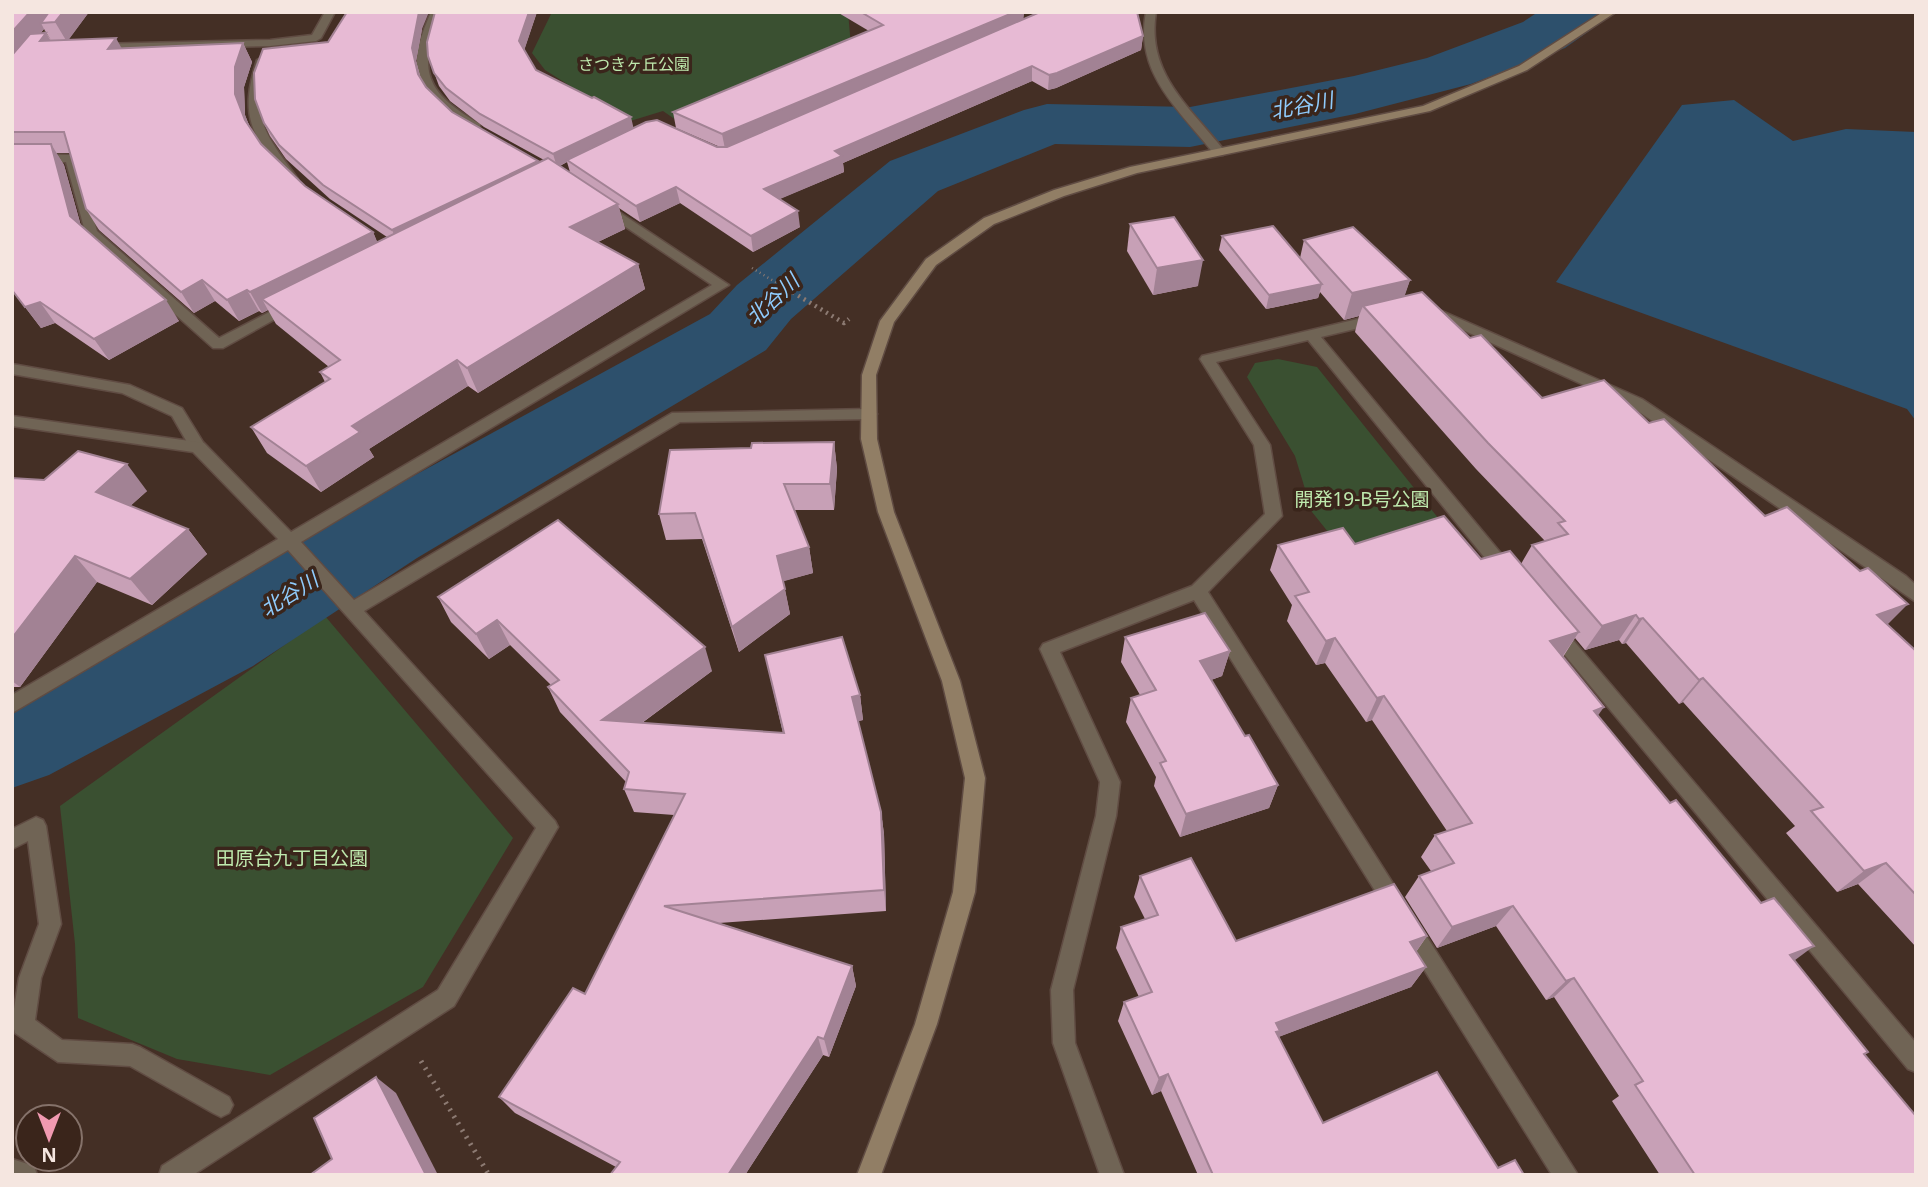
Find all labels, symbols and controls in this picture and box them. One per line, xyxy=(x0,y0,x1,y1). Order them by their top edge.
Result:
park label: さつきヶ丘公園 xyxy=(578,53,690,75)
water label: 北谷川 xyxy=(1268,85,1338,125)
water label: 北谷川 xyxy=(739,266,806,331)
park label: 開発19-B号公園 xyxy=(1294,486,1430,512)
water label: 北谷川 xyxy=(255,564,325,623)
park label: 田原台九丁目公園 xyxy=(216,845,368,871)
north arrow xyxy=(14,1103,84,1173)
text: N xyxy=(41,1142,57,1168)

